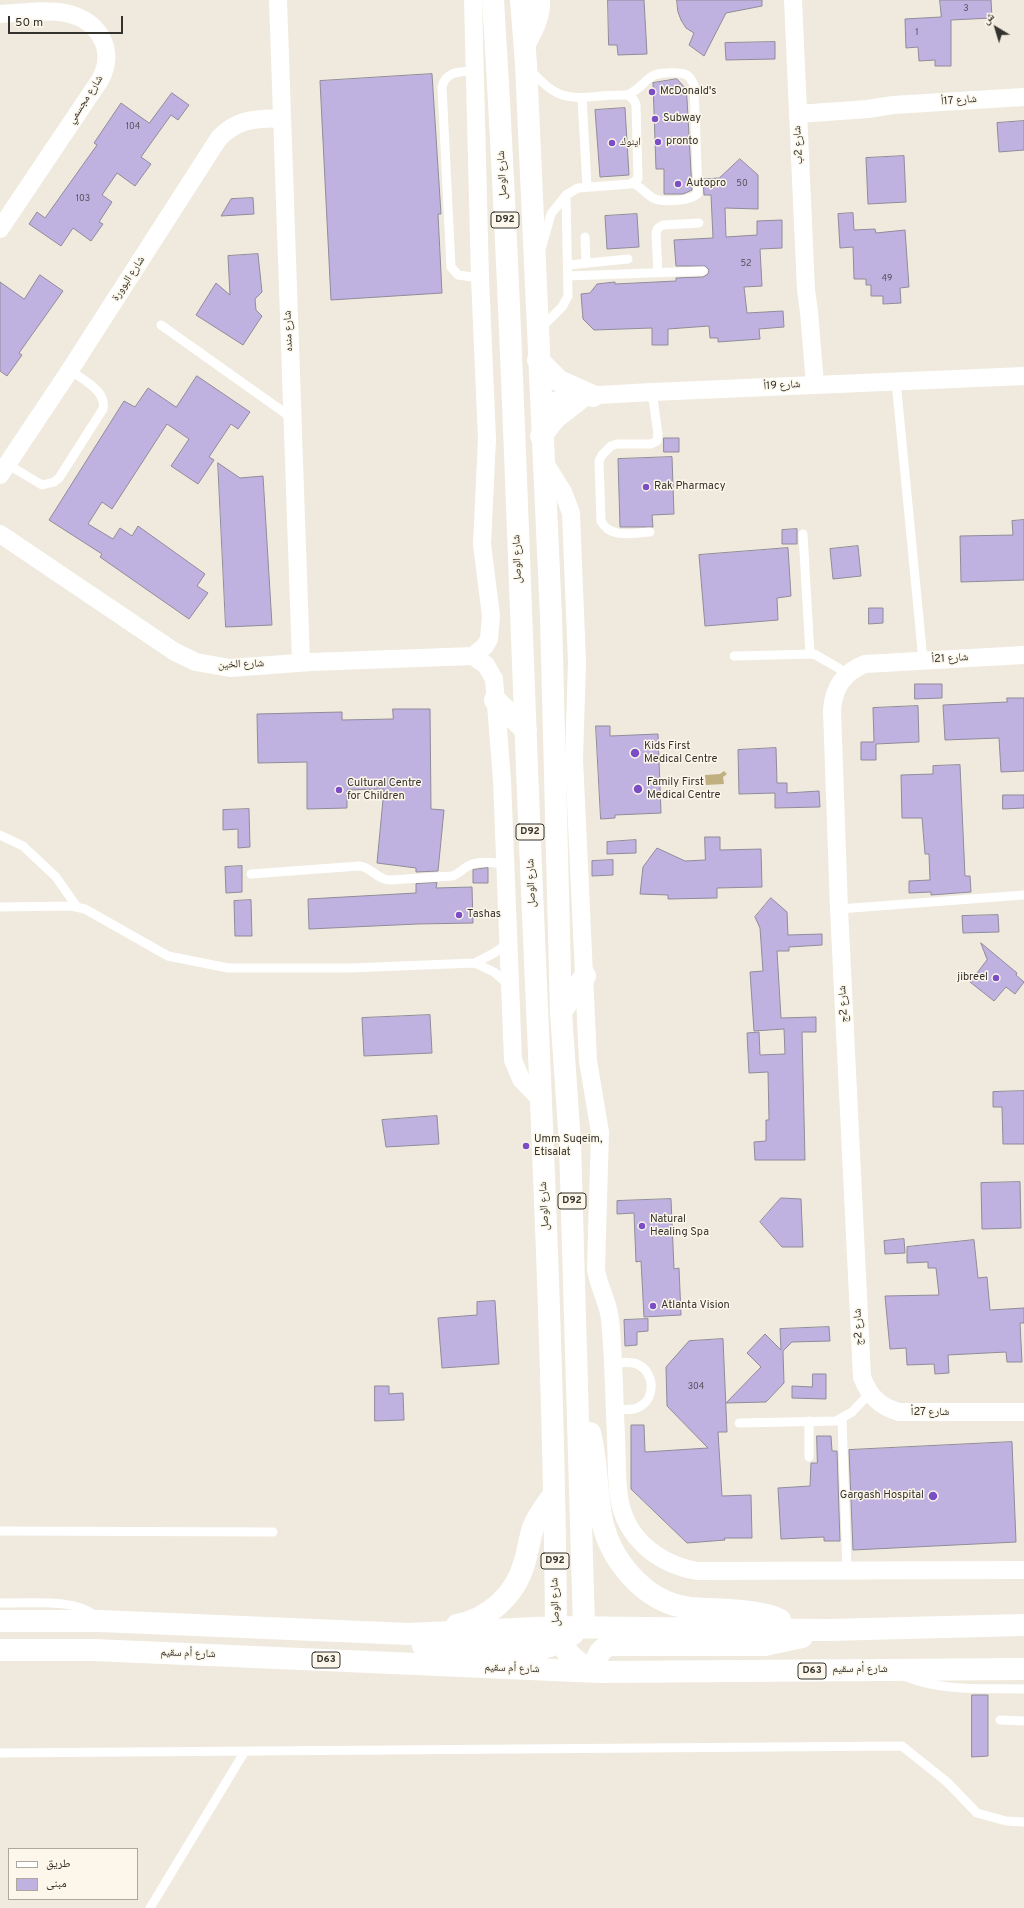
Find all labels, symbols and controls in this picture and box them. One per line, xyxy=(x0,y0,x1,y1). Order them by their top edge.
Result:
house number: 3 xyxy=(963,4,969,14)
scale bar xyxy=(10,8,125,34)
north arrow xyxy=(976,8,1016,48)
text: ش xyxy=(980,9,998,28)
text: 50 m xyxy=(15,15,43,31)
house number: 1 xyxy=(915,28,919,38)
street label: شارع مجسمي xyxy=(65,73,107,127)
place label: McDonald's xyxy=(660,85,716,99)
marker: McDonald's xyxy=(647,87,657,97)
street label: شارع 17أ xyxy=(941,93,977,109)
place label: Subway xyxy=(663,112,701,126)
marker: Subway xyxy=(650,114,660,124)
house number: 104 xyxy=(126,122,140,132)
street label: شارع 2ب xyxy=(791,125,807,165)
place label: pronto xyxy=(666,135,698,149)
place label: اينوك xyxy=(620,136,641,150)
marker: pronto xyxy=(653,137,663,147)
marker: اينوك xyxy=(607,138,617,148)
street label: شارع الوصل xyxy=(495,150,511,200)
place label: Autopro xyxy=(686,177,726,191)
marker: Autopro xyxy=(673,179,683,189)
house number: 50 xyxy=(736,179,748,189)
house number: 103 xyxy=(76,194,90,204)
road number: D92 xyxy=(491,212,519,228)
street label: شارع البوورة xyxy=(110,254,148,304)
house number: 52 xyxy=(740,259,752,269)
house number: 49 xyxy=(882,274,892,284)
street label: شارع منده xyxy=(282,310,296,352)
street label: شارع 19أ xyxy=(763,378,801,394)
place label: Rak Pharmacy xyxy=(654,480,725,494)
marker: Rak Pharmacy xyxy=(641,482,651,492)
street label: شارع الوصل xyxy=(511,534,525,584)
street label: شارع 21أ xyxy=(931,651,969,667)
street label: شارع الخين xyxy=(218,658,264,672)
place label: Kids First Medical Centre xyxy=(644,740,717,766)
marker: Kids First Medical Centre xyxy=(629,747,641,759)
place label: Family First Medical Centre xyxy=(647,776,720,802)
place label: Cultural Centre for Children xyxy=(347,777,422,803)
marker: Family First Medical Centre xyxy=(632,783,644,795)
marker: Cultural Centre for Children xyxy=(334,785,344,795)
road number: D92 xyxy=(516,824,544,840)
street label: شارع الوصل xyxy=(525,858,539,908)
place label: Tashas xyxy=(467,908,501,922)
marker: Tashas xyxy=(454,910,464,920)
place label: jibreel xyxy=(957,971,988,985)
marker: jibreel xyxy=(991,973,1001,983)
street label: شارع 2ج xyxy=(836,985,852,1023)
place label: Umm Suqeim, Etisalat xyxy=(534,1133,603,1159)
marker: Umm Suqeim, Etisalat xyxy=(521,1141,531,1151)
street label: شارع الوصل xyxy=(537,1181,553,1231)
road number: D92 xyxy=(558,1193,586,1209)
place label: Natural Healing Spa xyxy=(650,1213,709,1239)
marker: Natural Healing Spa xyxy=(637,1221,647,1231)
place label: Atlanta Vision xyxy=(661,1299,730,1313)
marker: Atlanta Vision xyxy=(648,1301,658,1311)
street label: شارع 2ج xyxy=(852,1308,866,1346)
house number: 304 xyxy=(688,1382,704,1392)
street label: شارع 27أ xyxy=(911,1406,949,1420)
place label: Gargash Hospital xyxy=(840,1489,924,1503)
marker: Gargash Hospital xyxy=(927,1490,939,1502)
road number: D92 xyxy=(541,1553,569,1569)
street label: شارع الوصل xyxy=(549,1577,563,1627)
street label: شارع أم سقيم xyxy=(160,1646,216,1662)
road number: D63 xyxy=(312,1652,340,1668)
street label: شارع أم سقيم xyxy=(484,1661,540,1677)
road number: D63 xyxy=(798,1663,826,1679)
street label: شارع أم سقيم xyxy=(832,1663,888,1677)
legend xyxy=(8,1848,138,1900)
text: طريق xyxy=(46,1856,71,1872)
text: مبنى xyxy=(46,1876,67,1892)

